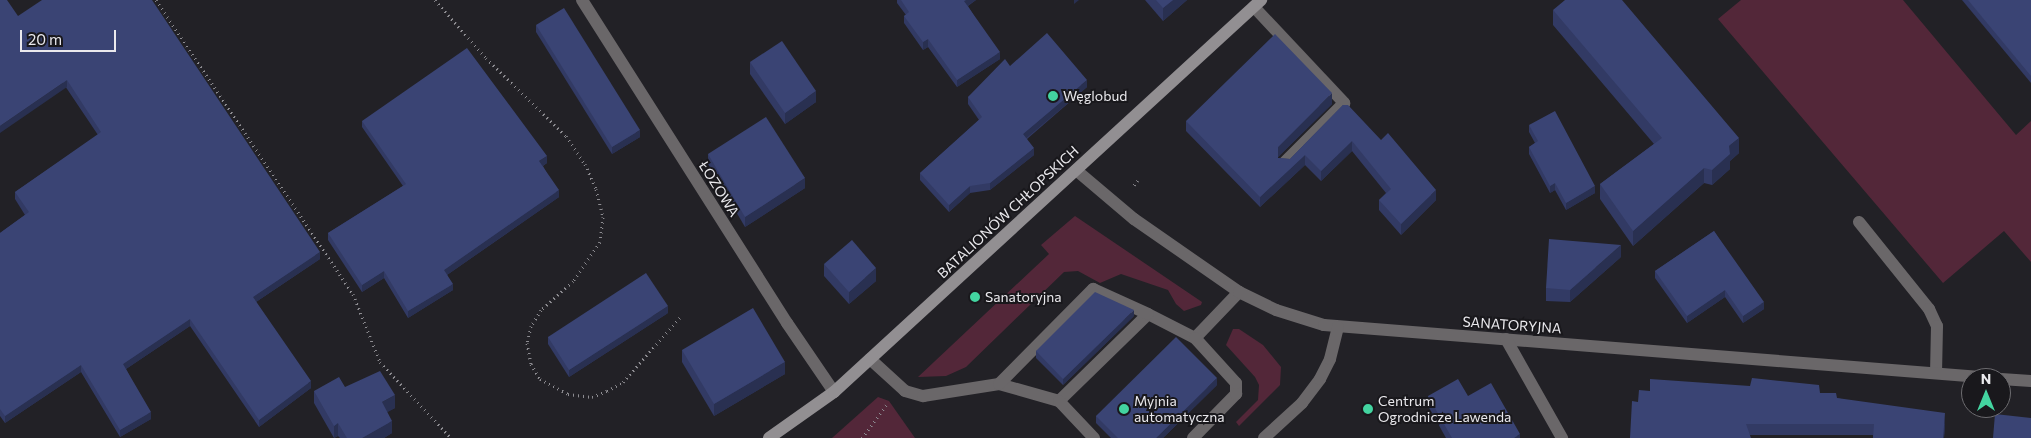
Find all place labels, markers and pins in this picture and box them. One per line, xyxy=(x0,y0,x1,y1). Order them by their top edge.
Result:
place label: Węglobud xyxy=(1063,88,1127,104)
marker: Węglobud xyxy=(1047,90,1059,102)
place label: Sanatoryjna xyxy=(985,289,1062,305)
marker: Sanatoryjna xyxy=(969,291,981,303)
place label: Myjnia automatyczna xyxy=(1134,393,1225,426)
place label: Centrum Ogrodnicze Lawenda xyxy=(1378,393,1511,426)
marker: Myjnia automatyczna xyxy=(1118,403,1130,415)
marker: Centrum Ogrodnicze Lawenda xyxy=(1362,403,1374,415)

